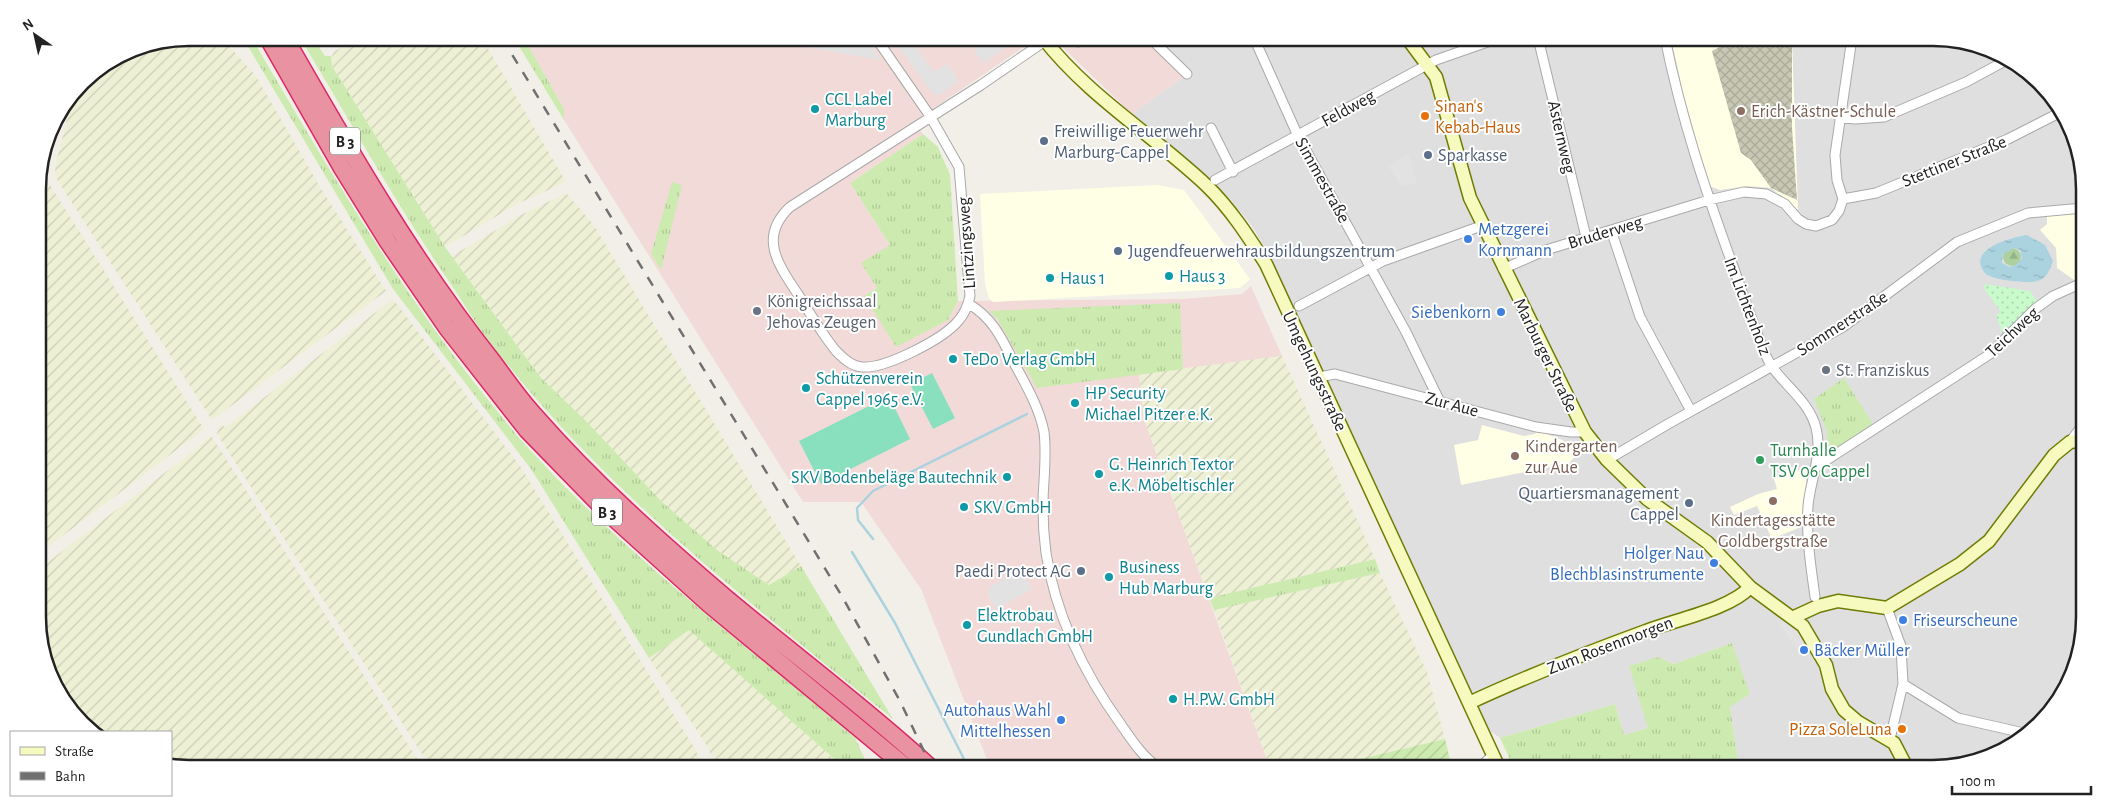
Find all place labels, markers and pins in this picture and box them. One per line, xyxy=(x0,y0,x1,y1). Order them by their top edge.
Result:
place label: CCL Label Marburg xyxy=(825,91,892,130)
place label: Sinan's Kebab-Haus xyxy=(1435,98,1521,137)
marker: CCL Label Marburg xyxy=(809,103,821,115)
place label: Erich-Kästner-Schule xyxy=(1751,103,1896,121)
marker: Erich-Kästner-Schule xyxy=(1735,105,1747,117)
marker: Sinan's Kebab-Haus xyxy=(1419,110,1431,122)
place label: Freiwillige Feuerwehr Marburg-Cappel xyxy=(1054,123,1204,162)
marker: Freiwillige Feuerwehr Marburg-Cappel xyxy=(1038,135,1050,147)
place label: Sparkasse xyxy=(1438,147,1507,165)
marker: Sparkasse xyxy=(1422,149,1434,161)
place label: Metzgerei Kornmann xyxy=(1478,221,1552,260)
marker: Metzgerei Kornmann xyxy=(1462,233,1474,245)
place label: Jugendfeuerwehrausbildungszentrum xyxy=(1128,243,1395,261)
marker: Jugendfeuerwehrausbildungszentrum xyxy=(1112,245,1124,257)
place label: Haus 3 xyxy=(1179,268,1226,286)
place label: Haus 1 xyxy=(1060,270,1105,288)
marker: Haus 3 xyxy=(1163,270,1175,282)
marker: Haus 1 xyxy=(1044,272,1056,284)
place label: Königreichssaal Jehovas Zeugen xyxy=(767,293,877,332)
place label: Siebenkorn xyxy=(1411,304,1491,322)
marker: Königreichssaal Jehovas Zeugen xyxy=(751,305,763,317)
marker: Siebenkorn xyxy=(1495,306,1507,318)
place label: TeDo Verlag GmbH xyxy=(963,351,1096,369)
marker: TeDo Verlag GmbH xyxy=(947,353,959,365)
place label: St. Franziskus xyxy=(1836,362,1929,380)
marker: St. Franziskus xyxy=(1820,364,1832,376)
place label: Schützenverein Cappel 1965 e.V. xyxy=(816,370,924,409)
marker: Schützenverein Cappel 1965 e.V. xyxy=(800,382,812,394)
place label: HP Security Michael Pitzer e.K. xyxy=(1085,385,1213,424)
marker: HP Security Michael Pitzer e.K. xyxy=(1069,397,1081,409)
place label: Kindergarten zur Aue xyxy=(1525,438,1617,477)
place label: Turnhalle TSV 06 Cappel xyxy=(1770,442,1870,481)
marker: Kindergarten zur Aue xyxy=(1509,450,1521,462)
marker: Turnhalle TSV 06 Cappel xyxy=(1754,454,1766,466)
place label: G. Heinrich Textor e.K. Möbeltischler xyxy=(1109,456,1234,495)
marker: G. Heinrich Textor e.K. Möbeltischler xyxy=(1093,468,1105,480)
place label: SKV Bodenbeläge Bautechnik xyxy=(791,469,998,487)
marker: SKV Bodenbeläge Bautechnik xyxy=(1001,471,1013,483)
place label: Quartiersmanagement Cappel xyxy=(1519,485,1679,524)
marker: Kindertagesstätte Goldbergstraße xyxy=(1767,495,1779,507)
marker: Quartiersmanagement Cappel xyxy=(1683,497,1695,509)
place label: SKV GmbH xyxy=(974,499,1052,517)
marker: SKV GmbH xyxy=(958,501,970,513)
place label: Kindertagesstätte Goldbergstraße xyxy=(1711,512,1835,551)
place label: Holger Nau Blechblasinstrumente xyxy=(1550,545,1704,584)
marker: Holger Nau Blechblasinstrumente xyxy=(1708,557,1720,569)
place label: Business Hub Marburg xyxy=(1119,559,1214,598)
place label: Paedi Protect AG xyxy=(955,563,1071,581)
marker: Paedi Protect AG xyxy=(1075,565,1087,577)
marker: Business Hub Marburg xyxy=(1103,571,1115,583)
place label: Elektrobau Gundlach GmbH xyxy=(977,607,1093,646)
place label: Friseurscheune xyxy=(1913,612,2018,630)
marker: Friseurscheune xyxy=(1897,614,1909,626)
marker: Elektrobau Gundlach GmbH xyxy=(961,619,973,631)
place label: Bäcker Müller xyxy=(1814,642,1910,660)
marker: Bäcker Müller xyxy=(1798,644,1810,656)
place label: H.P.W. GmbH xyxy=(1183,691,1275,709)
marker: H.P.W. GmbH xyxy=(1167,693,1179,705)
place label: Autohaus Wahl Mittelhessen xyxy=(944,702,1051,741)
marker: Autohaus Wahl Mittelhessen xyxy=(1055,714,1067,726)
place label: Pizza SoleLuna xyxy=(1789,721,1892,739)
marker: Pizza SoleLuna xyxy=(1896,723,1908,735)

